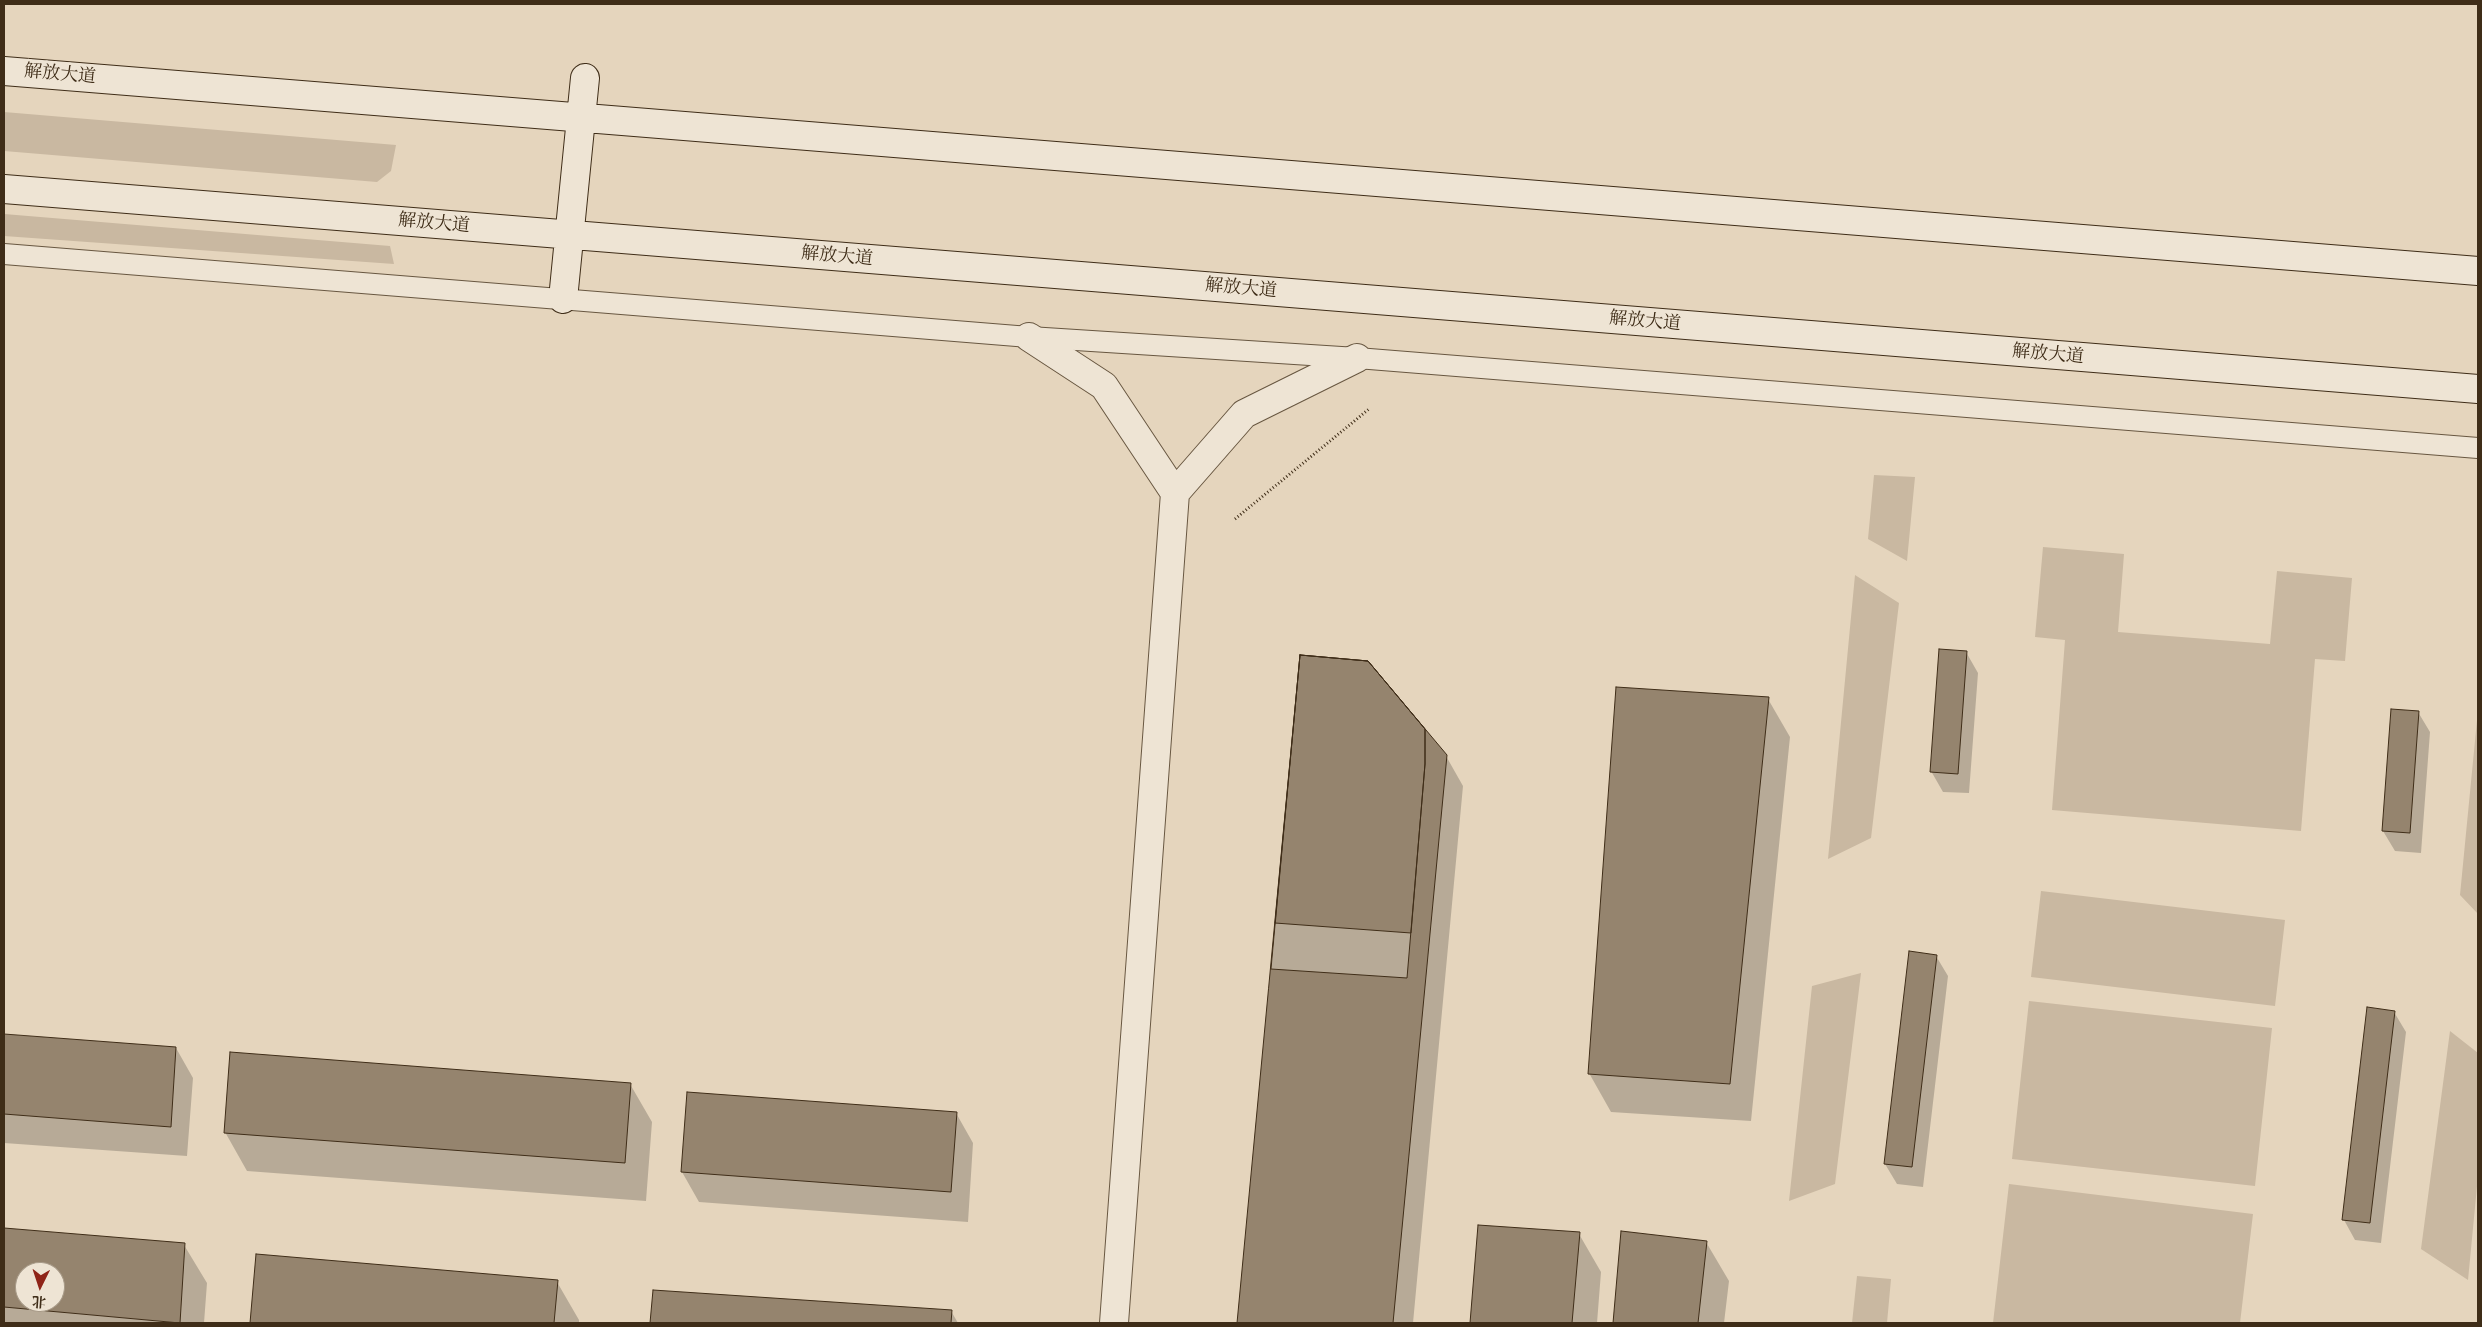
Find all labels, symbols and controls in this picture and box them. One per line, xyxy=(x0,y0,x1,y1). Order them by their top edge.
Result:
street label: 解放大道 xyxy=(23,61,97,89)
street label: 解放大道 xyxy=(397,210,471,238)
street label: 解放大道 xyxy=(800,243,874,271)
street label: 解放大道 xyxy=(1204,275,1278,303)
street label: 解放大道 xyxy=(1608,308,1682,336)
street label: 解放大道 xyxy=(2011,341,2085,369)
north arrow xyxy=(15,1262,65,1312)
text: 北 xyxy=(31,1291,47,1311)

